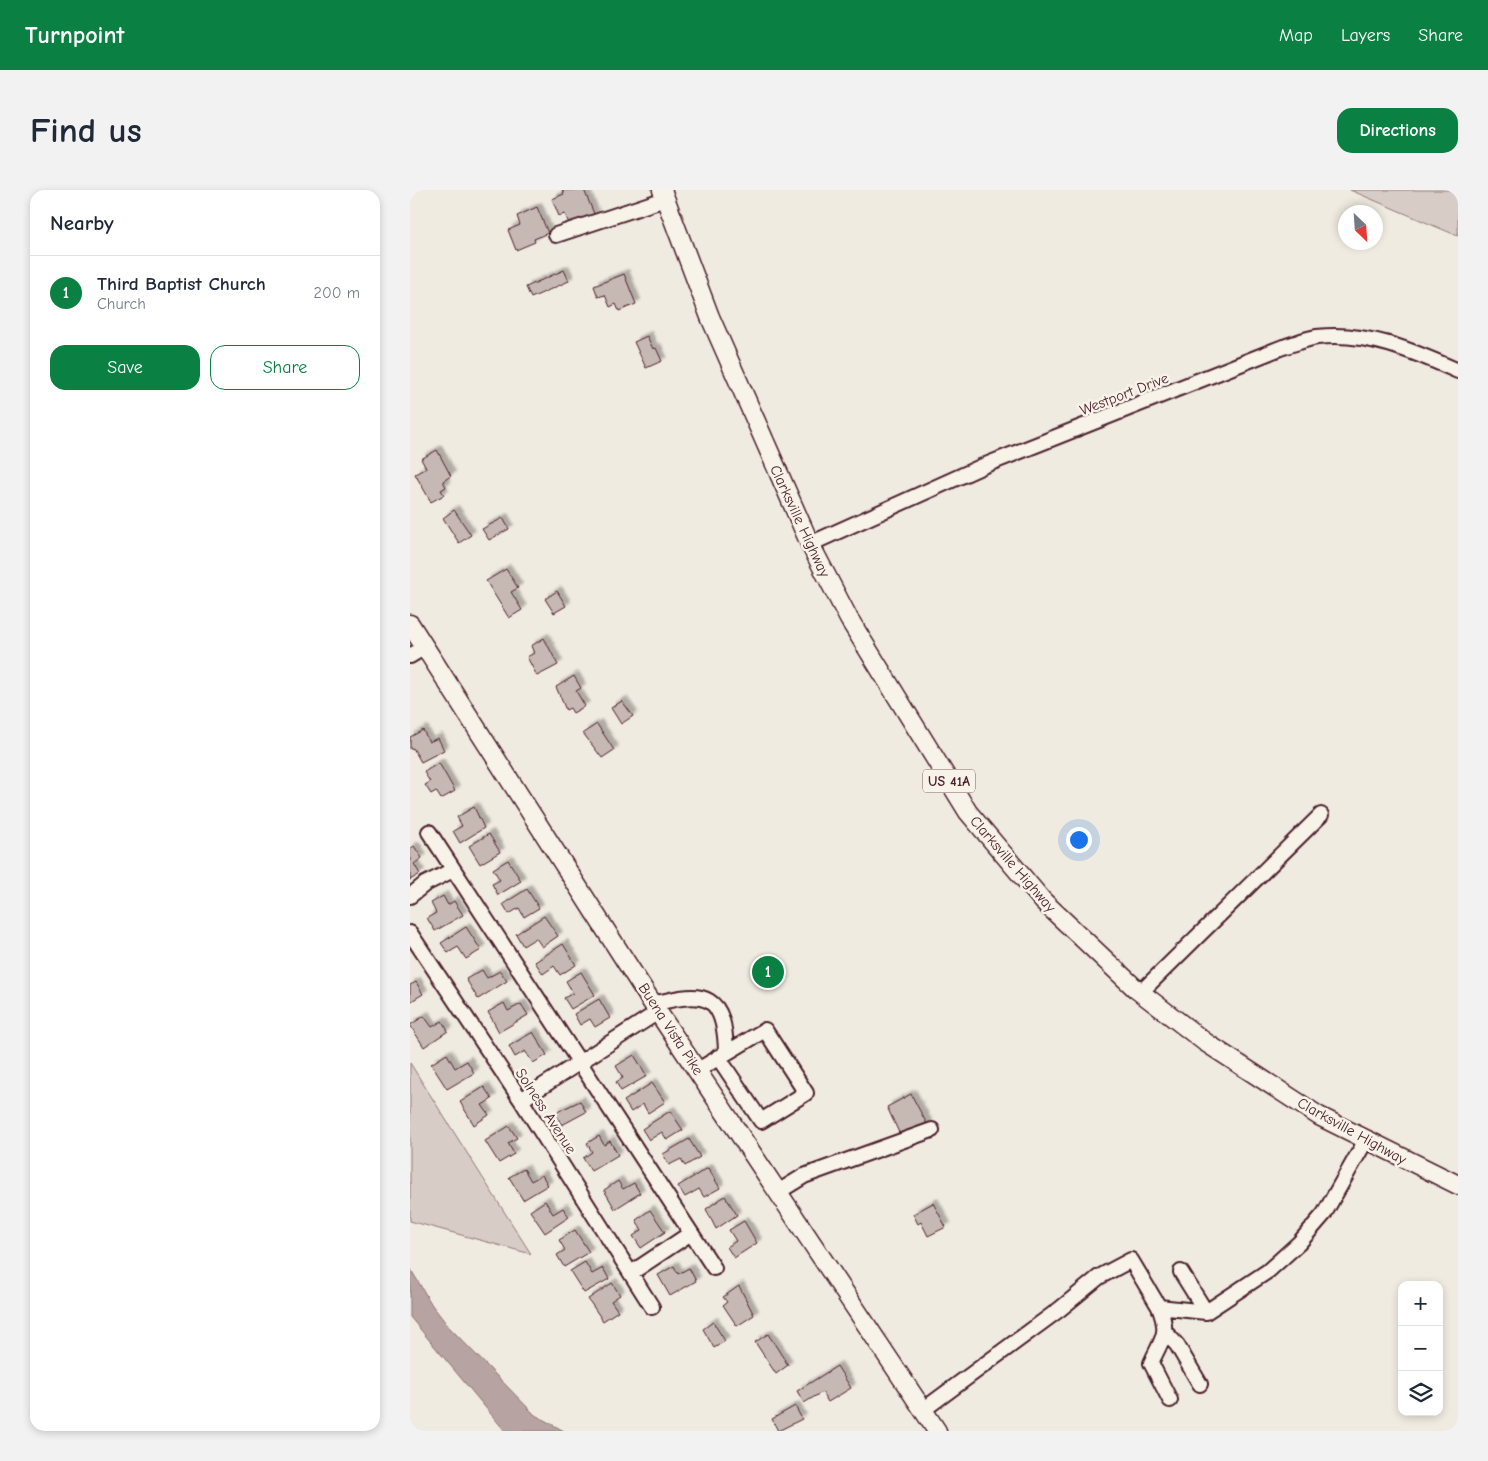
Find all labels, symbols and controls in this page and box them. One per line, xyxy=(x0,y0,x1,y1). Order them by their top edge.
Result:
text: Turnpoint xyxy=(25,21,124,49)
text: Map xyxy=(1279,25,1313,46)
text: Layers xyxy=(1341,25,1390,46)
text: Share xyxy=(1418,25,1463,46)
button: Directions xyxy=(1337,108,1458,153)
text: Find us xyxy=(30,110,142,151)
north arrow xyxy=(1338,205,1383,250)
text: Nearby xyxy=(50,211,114,235)
text: Third Baptist Church xyxy=(97,273,266,295)
text: 1 xyxy=(63,284,69,302)
text: 200 m xyxy=(314,284,360,302)
text: Church xyxy=(97,295,146,313)
button: Save xyxy=(50,345,200,390)
button: Share xyxy=(210,345,360,390)
street label: Westport Drive xyxy=(1077,369,1171,419)
street label: Clarksville Highway xyxy=(766,462,834,580)
road number: US 41A xyxy=(923,770,975,792)
street label: Clarksville Highway xyxy=(966,812,1060,916)
your location xyxy=(1066,827,1092,853)
pin: 1 xyxy=(752,953,784,991)
street label: Buena Vista Pike xyxy=(635,980,708,1079)
street label: Solness Avenue xyxy=(512,1065,581,1158)
street label: Clarksville Highway xyxy=(1294,1094,1410,1169)
map controls xyxy=(1398,1281,1443,1416)
button: + xyxy=(1398,1281,1443,1326)
button: − xyxy=(1398,1326,1443,1371)
button: layers xyxy=(1398,1371,1443,1416)

